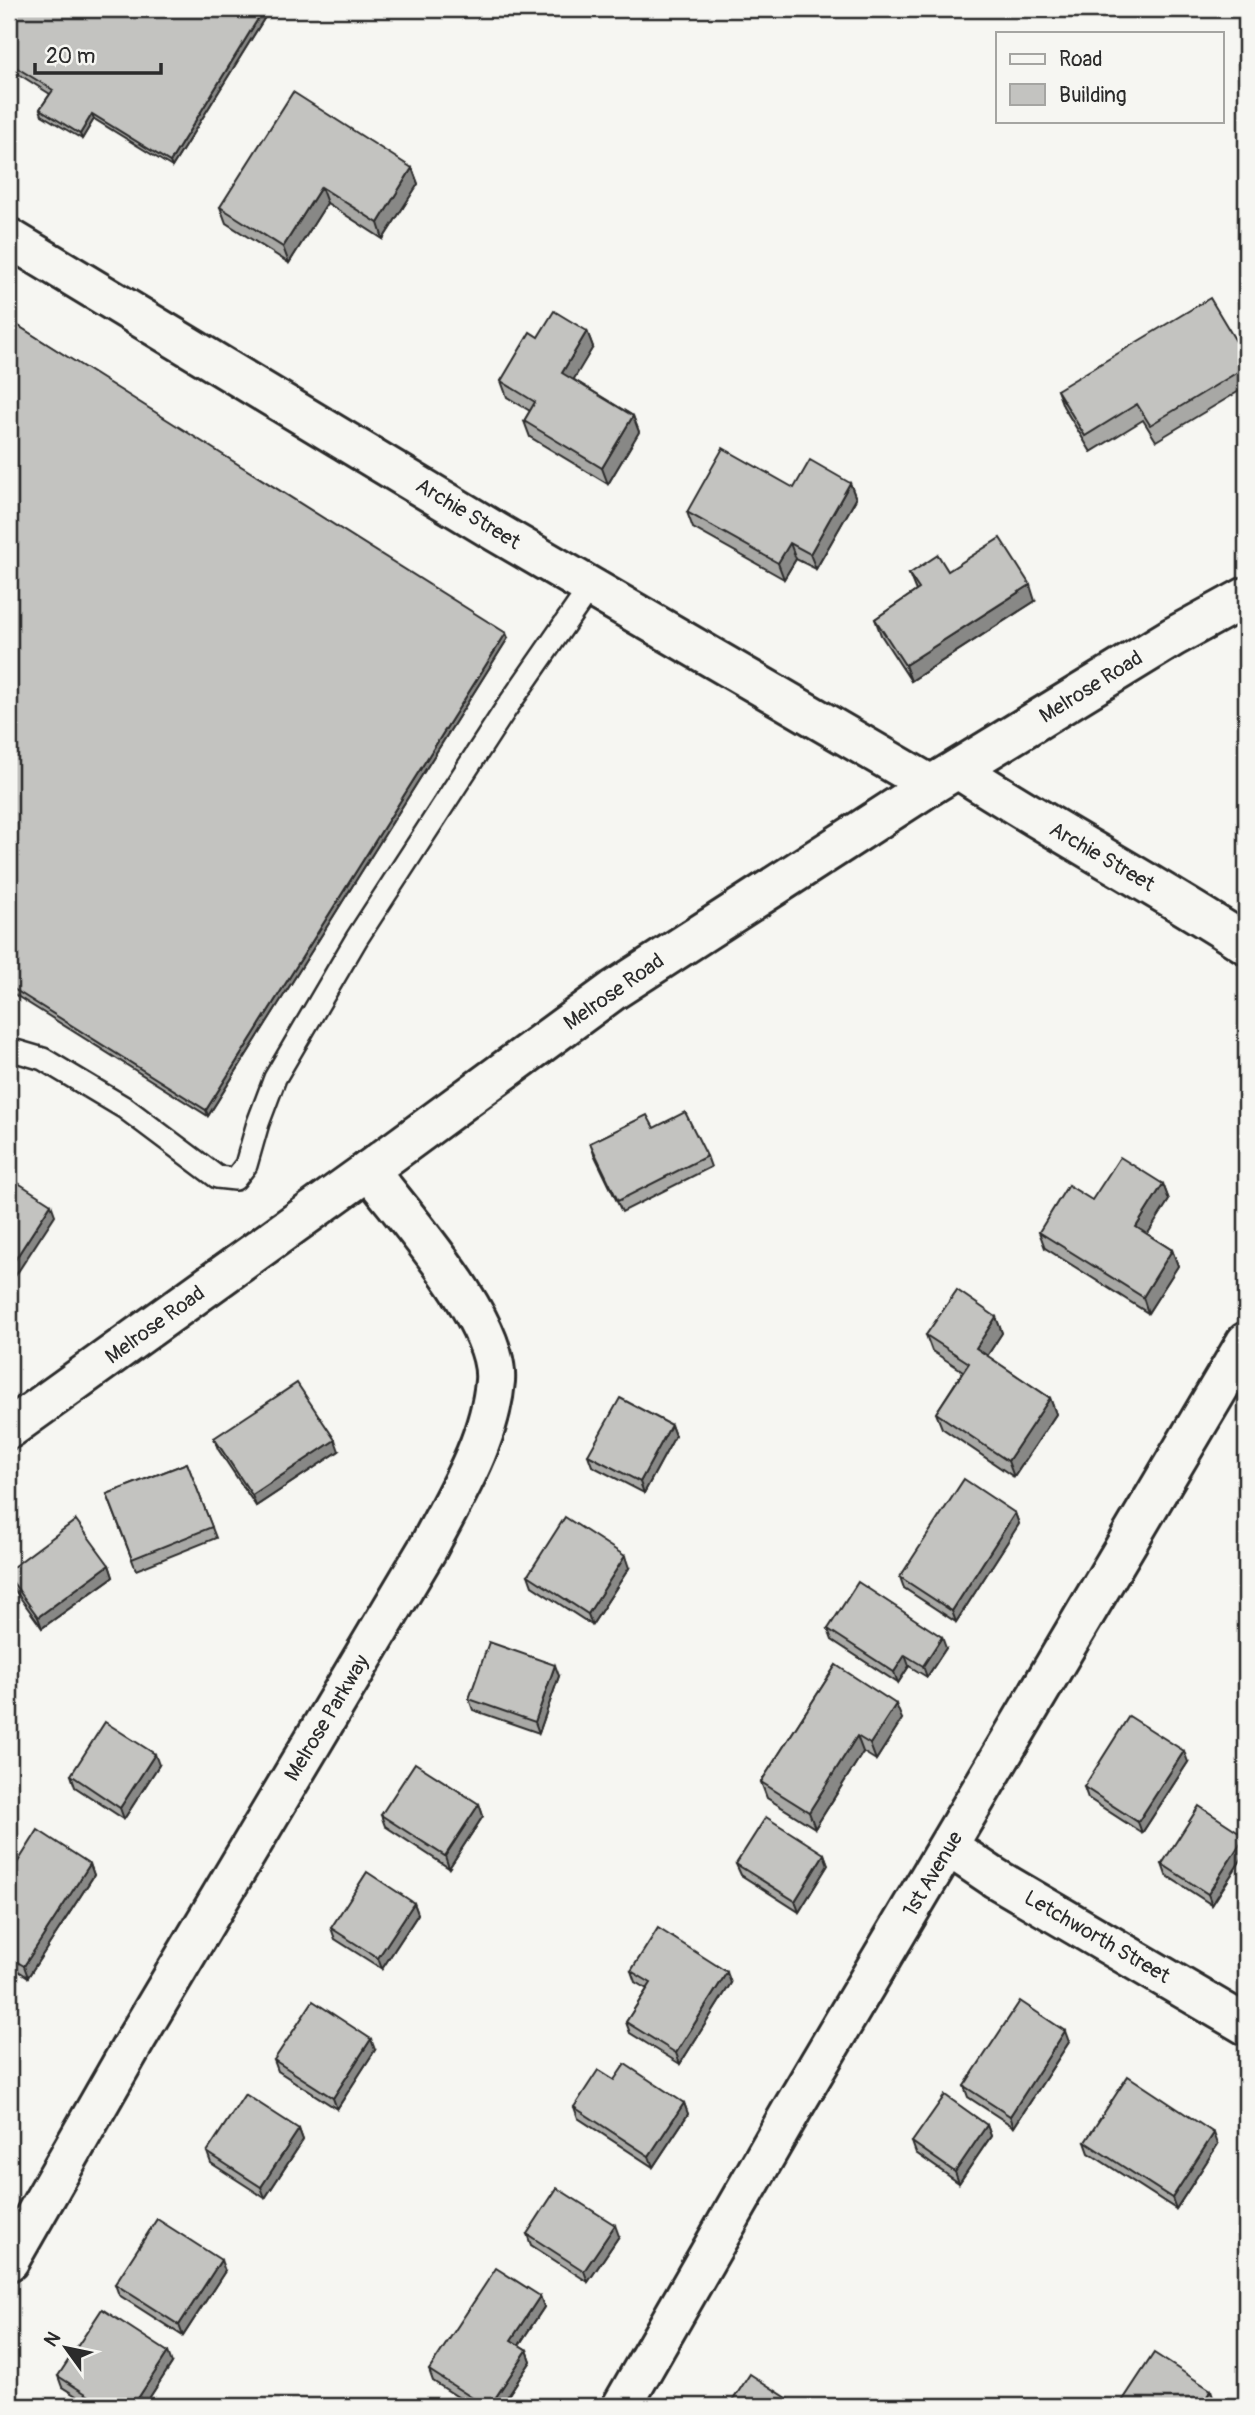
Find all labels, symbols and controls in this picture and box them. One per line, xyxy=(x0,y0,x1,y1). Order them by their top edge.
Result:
scale bar xyxy=(35,32,161,76)
legend xyxy=(996,32,1224,122)
text: 20 m xyxy=(46,43,95,70)
text: Road xyxy=(1059,46,1103,73)
text: Building xyxy=(1059,82,1126,109)
street label: Archie Street xyxy=(411,472,526,556)
street label: Melrose Road xyxy=(1034,645,1148,729)
street label: Archie Street xyxy=(1044,816,1160,898)
street label: Melrose Road xyxy=(558,947,670,1037)
street label: Melrose Road xyxy=(100,1280,210,1370)
street label: Melrose Parkway xyxy=(279,1650,375,1786)
street label: 1st Avenue xyxy=(897,1826,969,1922)
street label: Letchworth Street xyxy=(1019,1884,1175,1990)
north arrow xyxy=(32,2314,102,2384)
text: N xyxy=(39,2327,66,2351)

